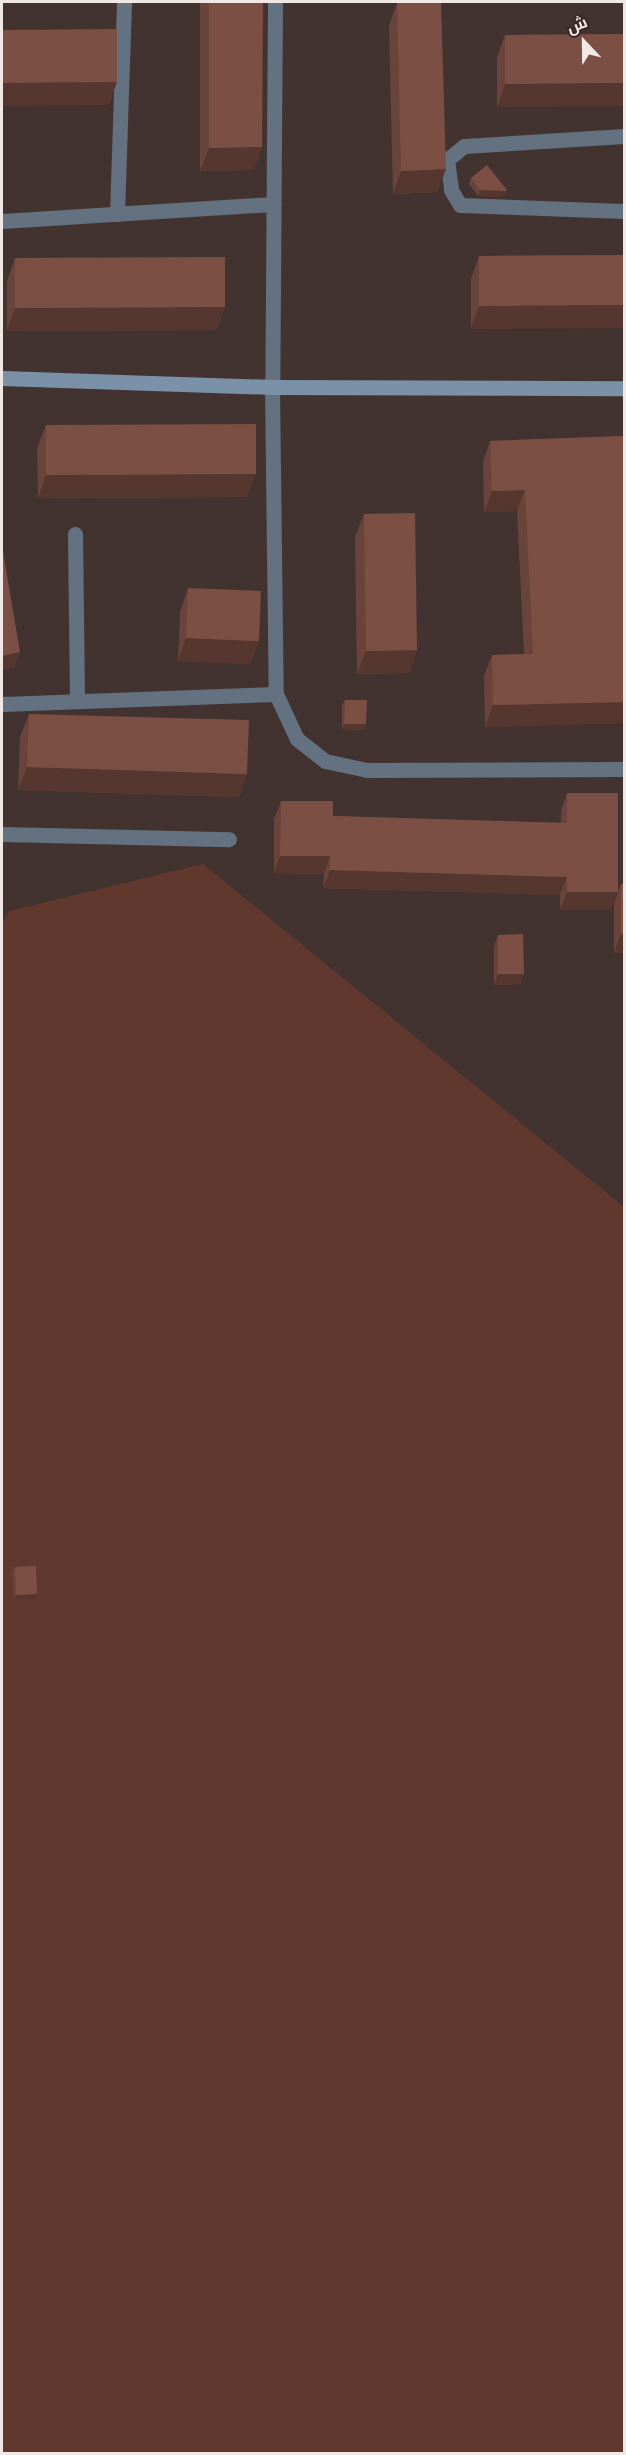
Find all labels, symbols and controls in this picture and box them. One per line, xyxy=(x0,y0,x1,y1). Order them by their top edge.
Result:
north arrow xyxy=(554,12,614,72)
text: ش xyxy=(564,12,590,38)

